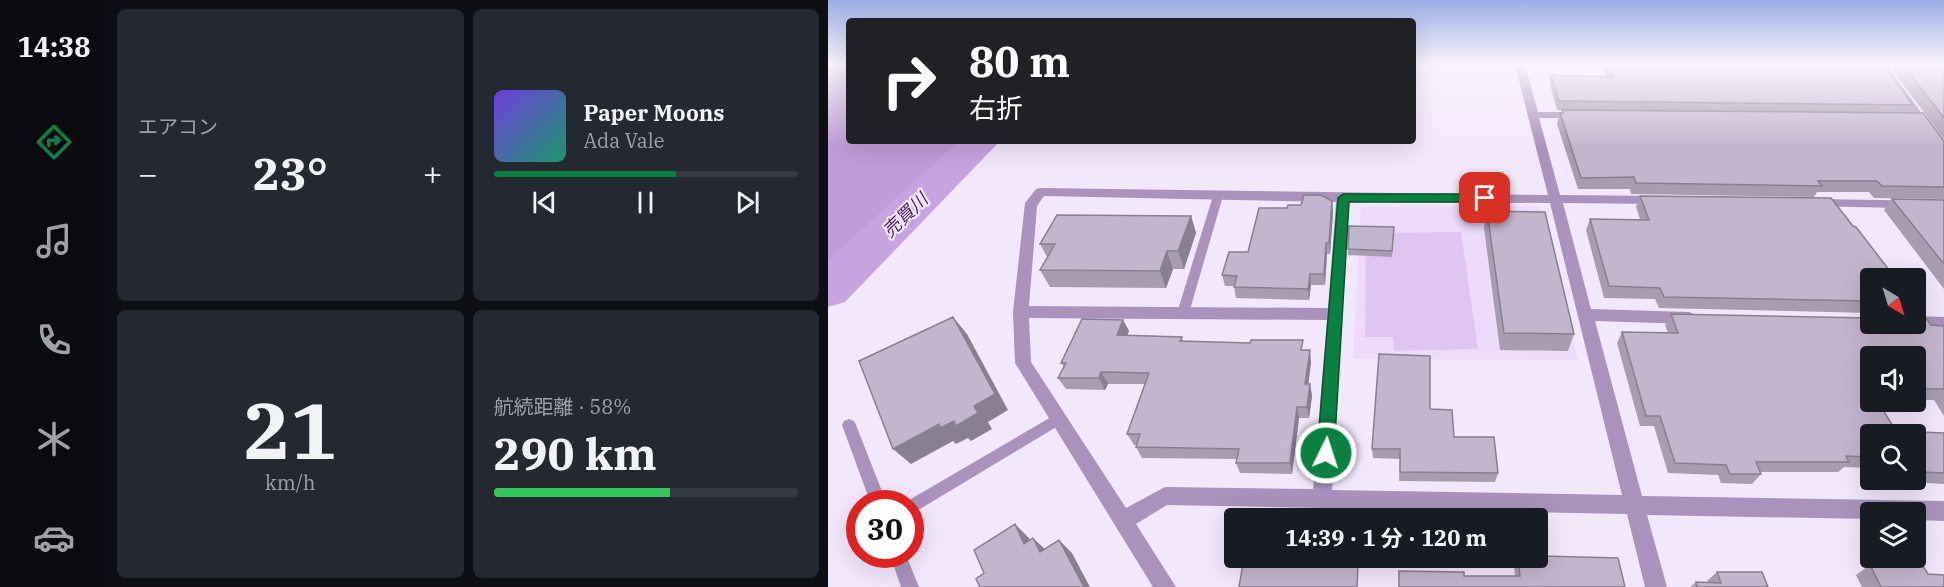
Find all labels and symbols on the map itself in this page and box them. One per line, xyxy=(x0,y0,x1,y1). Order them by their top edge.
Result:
pin xyxy=(1459,172,1510,223)
water label: 売買川 xyxy=(878,187,934,242)
north arrow xyxy=(1860,268,1926,334)
position arrow xyxy=(1294,421,1358,485)
speed limit sign: 30 xyxy=(846,490,924,568)

